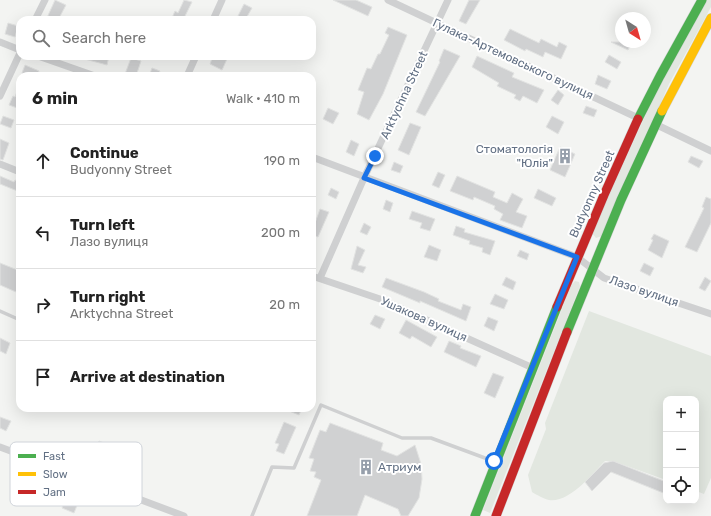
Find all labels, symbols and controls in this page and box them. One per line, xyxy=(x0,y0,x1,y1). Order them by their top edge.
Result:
north arrow xyxy=(615,12,651,48)
search box xyxy=(16,16,316,60)
street label: Гулака-Артемовського вулиця xyxy=(431,16,595,102)
icon: search xyxy=(30,27,52,49)
text: Search here xyxy=(62,29,146,47)
street label: Arktychna Street xyxy=(378,49,431,141)
text: 6 min xyxy=(32,88,78,108)
text: Walk · 410 m xyxy=(226,91,300,106)
place label: Стоматологія "Юлія" xyxy=(476,142,553,170)
text: Continue xyxy=(70,144,139,162)
route end xyxy=(366,147,384,165)
building icon: Стоматологія "Юлія" xyxy=(556,147,574,165)
street label: Budyonny Street xyxy=(566,148,618,240)
icon: ahead xyxy=(32,150,54,172)
text: 190 m xyxy=(264,153,300,168)
text: Budyonny Street xyxy=(70,162,172,177)
text: Turn left xyxy=(70,216,135,234)
icon: left xyxy=(32,222,54,244)
text: 200 m xyxy=(261,225,300,240)
text: Лазо вулиця xyxy=(70,234,148,249)
street label: Лазо вулиця xyxy=(608,273,680,309)
text: Turn right xyxy=(70,288,145,306)
icon: right xyxy=(32,294,54,316)
street label: Ушакова вулиця xyxy=(379,294,469,344)
text: 20 m xyxy=(269,297,300,312)
text: Arktychna Street xyxy=(70,306,173,321)
icon: arrive xyxy=(32,366,54,388)
text: Arrive at destination xyxy=(70,368,225,386)
map controls xyxy=(663,396,699,504)
button: + xyxy=(663,396,699,432)
button: − xyxy=(663,432,699,468)
legend xyxy=(10,442,142,506)
text: Fast xyxy=(43,450,66,463)
route start xyxy=(485,452,503,470)
building icon: Атриум xyxy=(357,458,375,476)
place label: Атриум xyxy=(378,460,421,474)
text: Slow xyxy=(43,468,68,481)
button: locate xyxy=(663,468,699,504)
text: Jam xyxy=(43,486,66,499)

